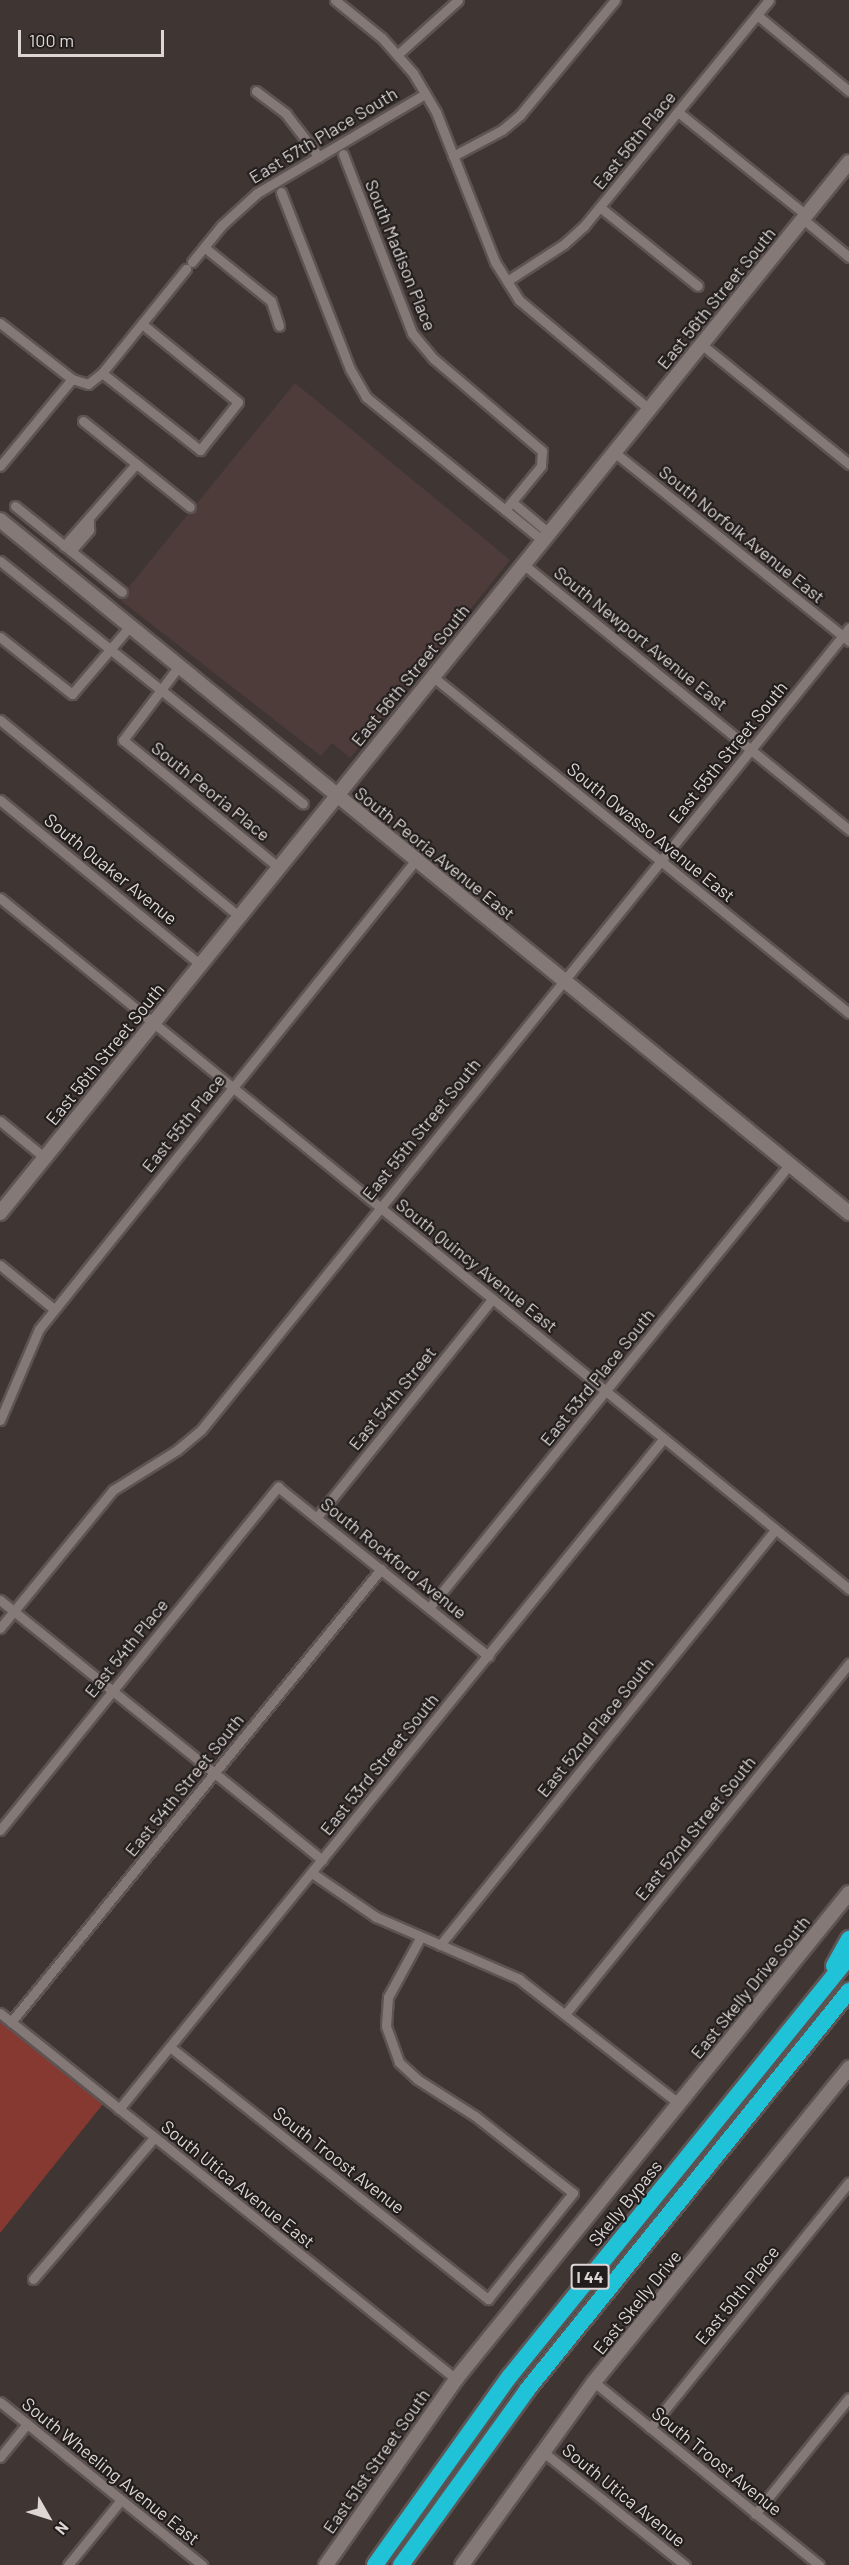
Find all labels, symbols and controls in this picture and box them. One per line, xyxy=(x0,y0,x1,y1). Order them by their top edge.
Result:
scale bar xyxy=(21,18,166,56)
text: 100 m xyxy=(29,29,74,51)
street label: East 57th Place South xyxy=(245,82,401,188)
street label: East 56th Place xyxy=(588,87,680,193)
street label: South Madison Place xyxy=(361,176,441,334)
street label: East 56th Street South xyxy=(652,223,780,373)
street label: South Norfolk Avenue East xyxy=(655,461,829,607)
street label: South Newport Avenue East xyxy=(550,561,732,715)
street label: East 56th Street South xyxy=(346,600,474,750)
street label: East 55th Street South xyxy=(664,677,792,827)
street label: South Peoria Place xyxy=(147,737,275,845)
street label: South Owasso Avenue East xyxy=(563,758,739,906)
street label: South Peoria Avenue East xyxy=(351,782,519,924)
street label: South Quaker Avenue xyxy=(40,809,182,929)
street label: East 56th Street South xyxy=(41,979,169,1129)
street label: East 55th Street South xyxy=(357,1054,485,1204)
street label: East 55th Place xyxy=(137,1070,229,1176)
street label: South Quincy Avenue East xyxy=(392,1193,562,1337)
street label: East 53rd Place South xyxy=(535,1304,659,1450)
street label: East 54th Street xyxy=(344,1342,440,1454)
street label: South Rockford Avenue xyxy=(317,1493,471,1623)
street label: East 54th Place xyxy=(80,1594,172,1702)
street label: East 52nd Place South xyxy=(532,1653,658,1801)
street label: East 53rd Street South xyxy=(315,1689,443,1839)
street label: East 54th Street South xyxy=(120,1709,248,1861)
street label: East 52nd Street South xyxy=(630,1751,760,1905)
street label: East Skelly Drive South xyxy=(686,1911,814,2063)
street label: South Troost Avenue xyxy=(269,2102,409,2218)
street label: South Utica Avenue East xyxy=(157,2116,319,2252)
street label: Skelly Bypass xyxy=(584,2156,666,2250)
street label: East 50th Place xyxy=(691,2241,783,2349)
street label: East Skelly Drive xyxy=(588,2245,686,2359)
road number: I 44 xyxy=(570,2264,610,2290)
street label: East 51st Street South xyxy=(318,2384,434,2538)
street label: South Wheeling Avenue East xyxy=(18,2393,204,2549)
street label: South Troost Avenue xyxy=(648,2402,786,2520)
street label: South Utica Avenue xyxy=(558,2439,690,2551)
north arrow xyxy=(18,2487,78,2547)
text: N xyxy=(52,2519,73,2539)

